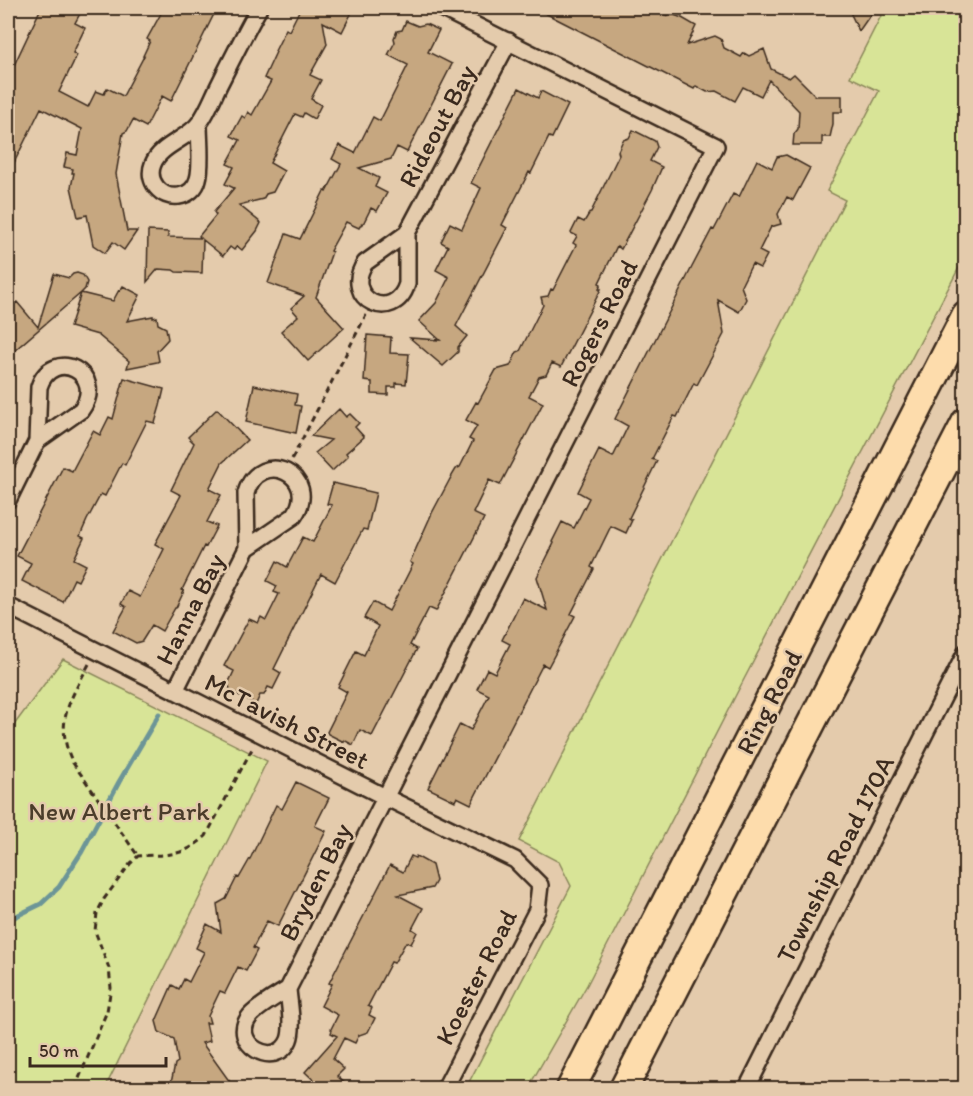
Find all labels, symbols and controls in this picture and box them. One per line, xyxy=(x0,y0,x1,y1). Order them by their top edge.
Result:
street label: Rideout Bay xyxy=(391,59,483,193)
street label: Rogers Road xyxy=(553,253,645,392)
street label: Hanna Bay xyxy=(148,548,232,670)
street label: Ring Road xyxy=(729,644,809,760)
street label: McTavish Street xyxy=(199,666,375,776)
street label: Township Road 170A xyxy=(769,750,901,968)
park label: New Albert Park xyxy=(28,795,210,827)
street label: Bryden Bay xyxy=(272,818,358,946)
street label: Koester Road xyxy=(428,903,524,1050)
scale bar xyxy=(30,1030,166,1068)
text: 50 m xyxy=(39,1040,79,1062)

